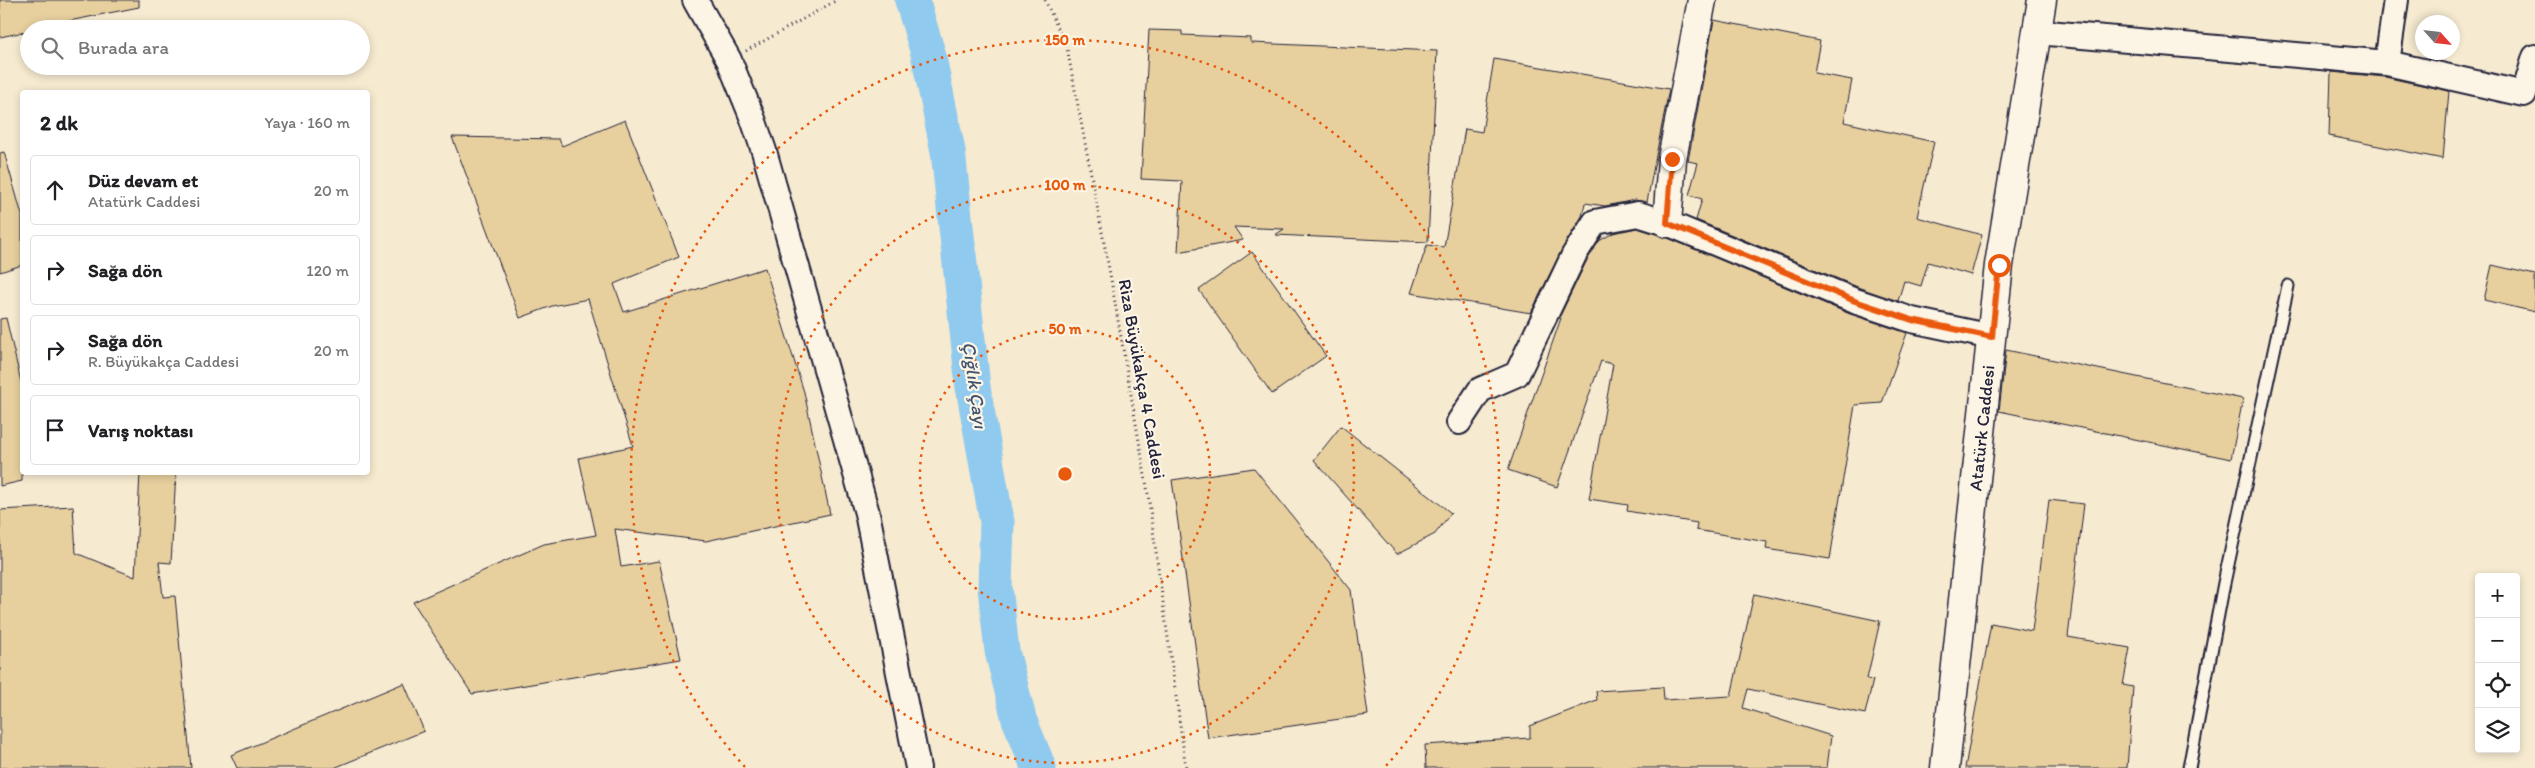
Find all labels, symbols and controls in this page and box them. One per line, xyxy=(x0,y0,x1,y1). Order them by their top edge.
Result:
north arrow xyxy=(2415,15,2460,60)
search box xyxy=(20,20,370,75)
text: 150 m xyxy=(1045,31,1085,49)
icon: search xyxy=(38,34,66,62)
text: Burada ara xyxy=(78,36,169,59)
text: 2 dk xyxy=(40,110,78,135)
text: Yaya · 160 m xyxy=(265,113,350,132)
route end xyxy=(1661,148,1684,171)
text: Düz devam et xyxy=(88,169,198,192)
icon: ahead xyxy=(41,176,69,204)
text: 100 m xyxy=(1044,176,1086,194)
text: 20 m xyxy=(314,181,349,200)
text: Atatürk Caddesi xyxy=(88,192,200,211)
route start xyxy=(1988,254,2011,277)
icon: right xyxy=(41,256,69,284)
text: Sağa dön xyxy=(88,259,162,282)
text: 120 m xyxy=(306,261,349,280)
street label: Riza Büyükakça 4 Caddesi xyxy=(1114,277,1170,481)
text: 50 m xyxy=(1048,320,1082,338)
text: Sağa dön xyxy=(88,329,162,352)
icon: right xyxy=(41,336,69,364)
water label: Çığlık Çayı xyxy=(958,340,993,431)
text: 20 m xyxy=(314,341,349,360)
text: R. Büyükakça Caddesi xyxy=(88,352,239,371)
street label: Atatürk Caddesi xyxy=(1964,364,2000,492)
icon: arrive xyxy=(41,416,69,444)
text: Varış noktası xyxy=(88,419,193,442)
centre of rings xyxy=(1056,465,1074,483)
map controls xyxy=(2475,573,2520,753)
button: + xyxy=(2475,573,2520,618)
button: − xyxy=(2475,618,2520,663)
button: locate xyxy=(2475,663,2520,708)
button: layers xyxy=(2475,708,2520,753)

